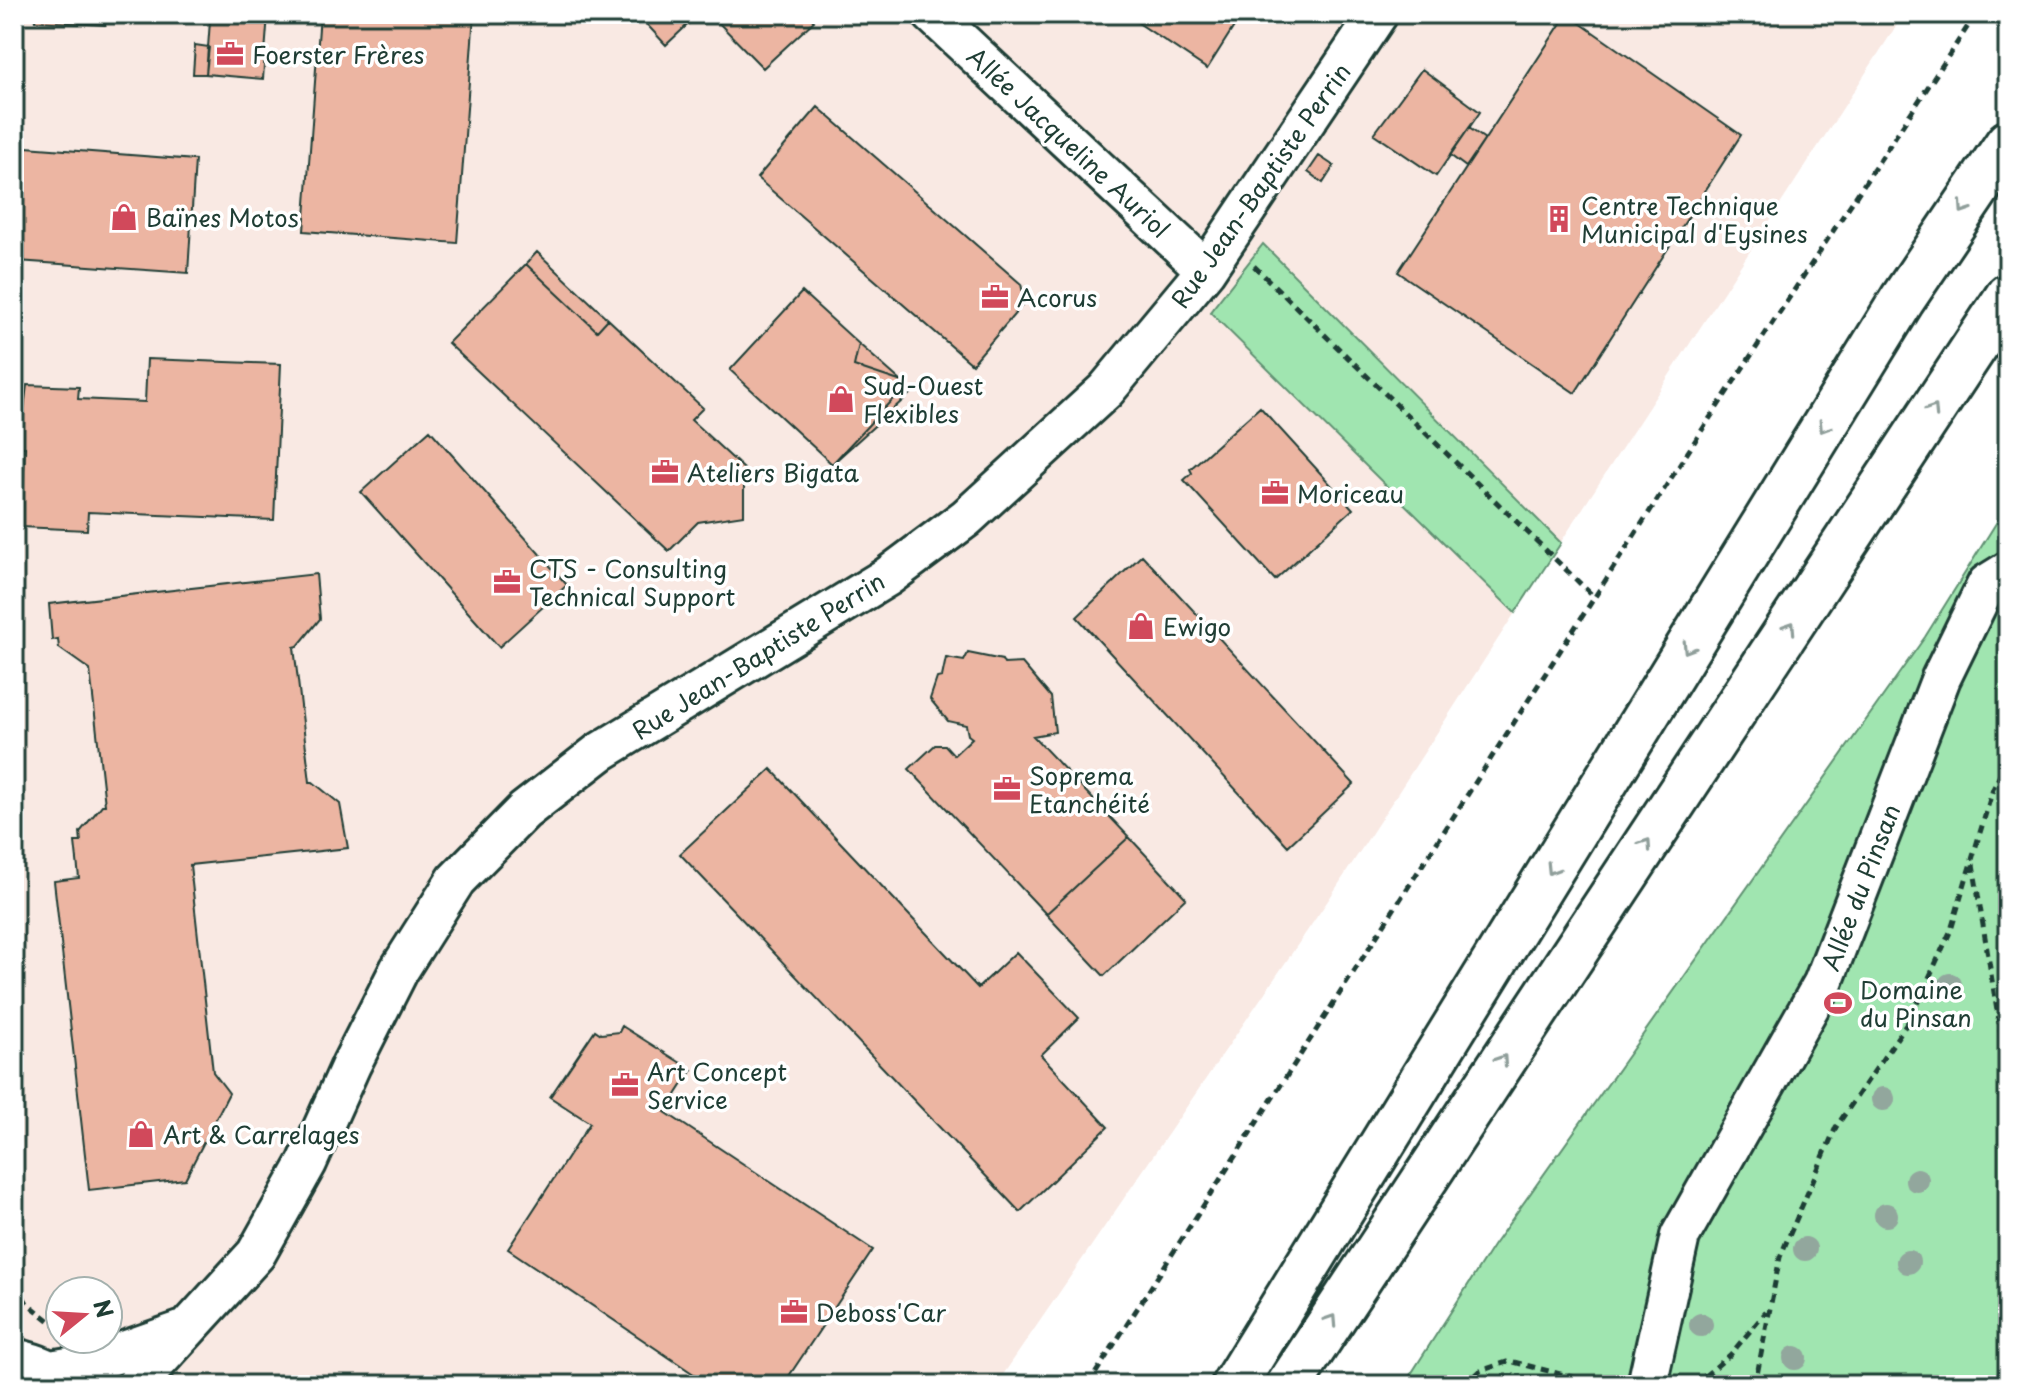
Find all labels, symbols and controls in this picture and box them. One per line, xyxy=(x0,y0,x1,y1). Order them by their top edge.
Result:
place label: Foerster Frères xyxy=(252,36,425,72)
street label: Allée Jacqueline Auriol xyxy=(960,38,1178,246)
office icon: Foerster Frères xyxy=(215,39,245,69)
street label: Rue Jean-Baptiste Perrin xyxy=(1162,55,1358,315)
place label: Centre Technique Municipal d'Eysines xyxy=(1581,187,1808,251)
place label: Baïnes Motos xyxy=(146,199,299,235)
one-way arrow xyxy=(1959,199,1974,213)
shop icon: Baïnes Motos xyxy=(109,202,139,232)
building icon: Centre Technique Municipal d'Eysines xyxy=(1544,204,1574,234)
place label: Acorus xyxy=(1017,279,1097,315)
office icon: Acorus xyxy=(980,282,1010,312)
place label: Sud-Ouest Flexibles xyxy=(863,367,983,431)
shop icon: Sud-Ouest Flexibles xyxy=(826,384,856,414)
one-way arrow xyxy=(1923,405,1938,419)
one-way arrow xyxy=(1819,418,1834,432)
place label: Ateliers Bigata xyxy=(687,454,860,490)
office icon: Ateliers Bigata xyxy=(650,457,680,487)
place label: Moriceau xyxy=(1297,475,1404,511)
office icon: Moriceau xyxy=(1260,478,1290,508)
place label: CTS - Consulting Technical Support xyxy=(529,550,735,614)
street label: Rue Jean-Baptiste Perrin xyxy=(625,562,891,748)
office icon: CTS - Consulting Technical Support xyxy=(492,567,522,597)
place label: Ewigo xyxy=(1163,608,1231,644)
shop icon: Ewigo xyxy=(1126,611,1156,641)
one-way arrow xyxy=(1780,622,1795,636)
one-way arrow xyxy=(1682,639,1697,654)
place label: Soprema Etanchéité xyxy=(1029,757,1150,821)
office icon: Soprema Etanchéité xyxy=(992,774,1022,804)
street label: Allée du Pinsan xyxy=(1812,798,1908,976)
one-way arrow xyxy=(1637,838,1652,853)
one-way arrow xyxy=(1546,860,1561,875)
place label: Domaine du Pinsan xyxy=(1860,971,1972,1035)
sports icon: Domaine du Pinsan xyxy=(1823,988,1853,1018)
place label: Art Concept Service xyxy=(647,1053,787,1117)
one-way arrow xyxy=(1492,1055,1507,1069)
office icon: Art Concept Service xyxy=(610,1070,640,1100)
place label: Art & Carrelages xyxy=(163,1116,360,1152)
shop icon: Art & Carrelages xyxy=(126,1119,156,1149)
north arrow xyxy=(44,1275,124,1355)
place label: Deboss'Car xyxy=(816,1294,946,1330)
text: N xyxy=(86,1295,123,1322)
office icon: Deboss'Car xyxy=(779,1297,809,1327)
one-way arrow xyxy=(1322,1314,1337,1328)

